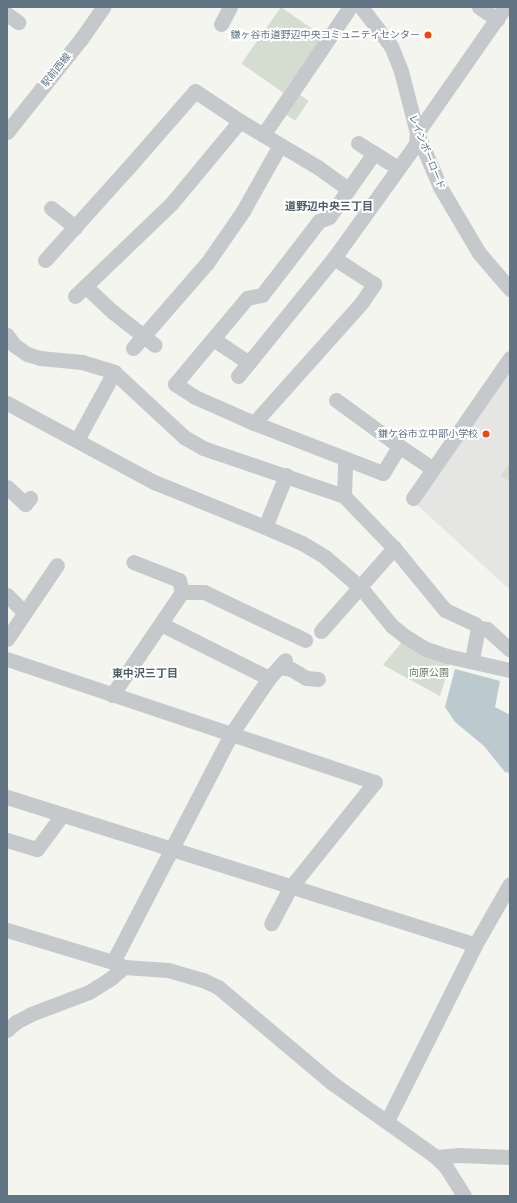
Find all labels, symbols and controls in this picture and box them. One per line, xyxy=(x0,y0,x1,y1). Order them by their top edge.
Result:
place label: 鎌ヶ谷市道野辺中央コミュニティセンター xyxy=(230,29,420,41)
marker: 鎌ヶ谷市道野辺中央コミュニティセンター xyxy=(423,30,433,40)
street label: 駅前西線 xyxy=(39,51,73,89)
street label: レインボーロード xyxy=(406,113,448,191)
district label: 道野辺中央三丁目 xyxy=(285,199,373,213)
place label: 鎌ケ谷市立中部小学校 xyxy=(378,428,478,440)
marker: 鎌ケ谷市立中部小学校 xyxy=(481,429,491,439)
district label: 東中沢三丁目 xyxy=(112,666,178,680)
park label: 向原公園 xyxy=(409,667,449,679)

